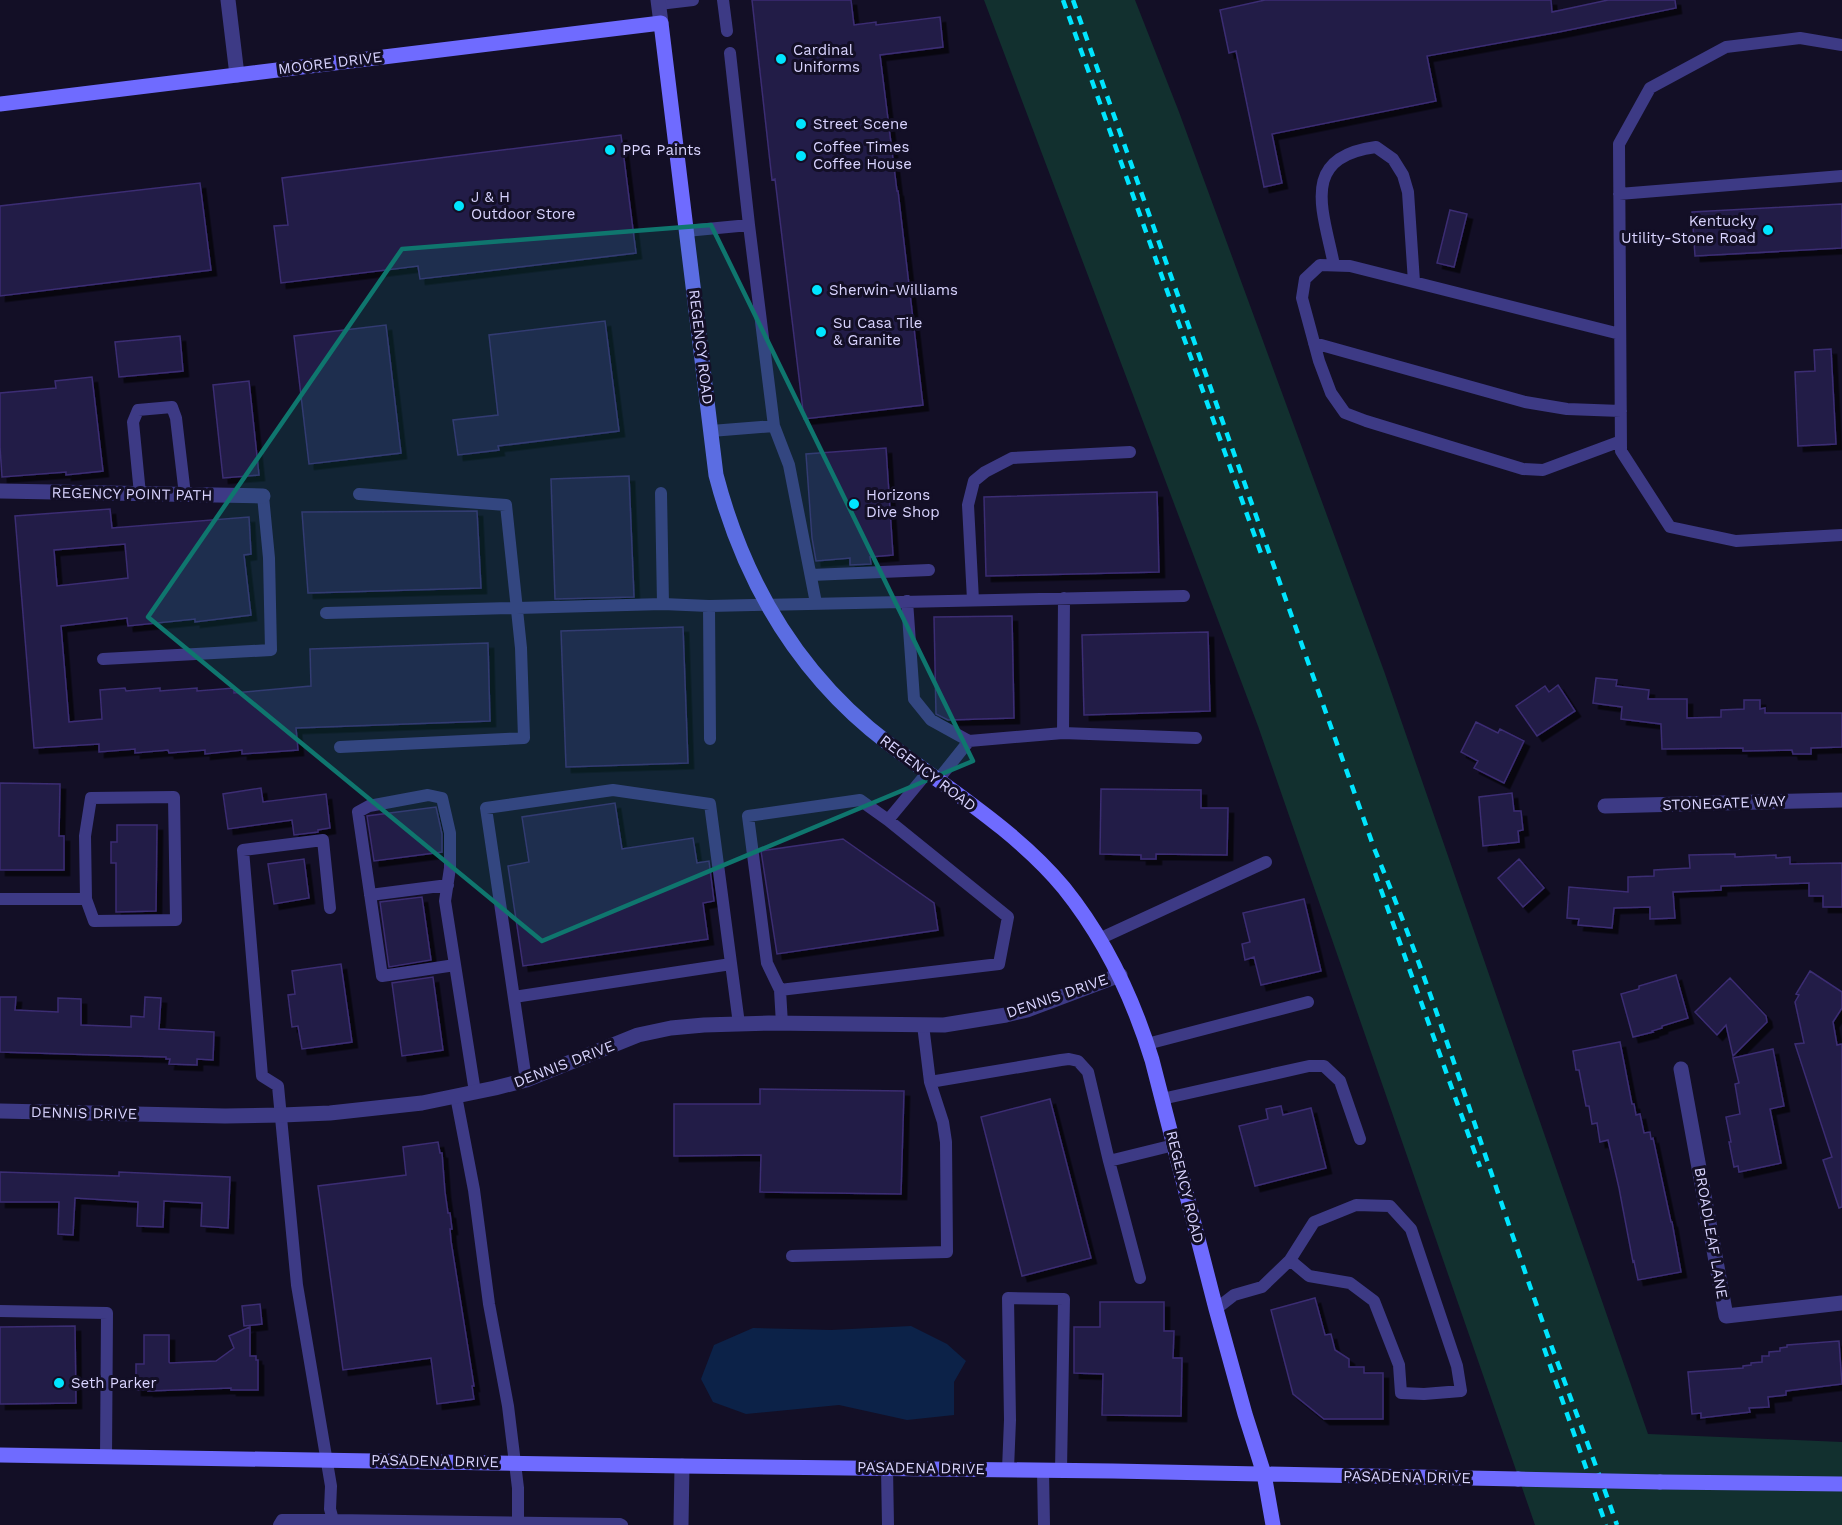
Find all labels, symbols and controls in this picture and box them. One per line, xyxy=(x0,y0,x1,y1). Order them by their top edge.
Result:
place label: Cardinal Uniforms xyxy=(793,41,860,76)
street label: MOORE DRIVE xyxy=(277,48,383,78)
marker: Cardinal Uniforms xyxy=(774,52,788,66)
place label: Street Scene xyxy=(813,115,908,133)
marker: Street Scene xyxy=(794,117,808,131)
place label: Coffee Times Coffee House xyxy=(813,138,912,173)
place label: PPG Paints xyxy=(622,141,701,159)
marker: PPG Paints xyxy=(603,143,617,157)
marker: Coffee Times Coffee House xyxy=(794,149,808,163)
place label: J & H Outdoor Store xyxy=(471,188,576,223)
marker: J & H Outdoor Store xyxy=(452,199,466,213)
place label: Kentucky Utility-Stone Road xyxy=(1621,212,1756,247)
marker: Kentucky Utility-Stone Road xyxy=(1761,223,1775,237)
place label: Sherwin-Williams xyxy=(829,281,958,299)
marker: Sherwin-Williams xyxy=(810,283,824,297)
street label: REGENCY ROAD xyxy=(685,289,717,405)
place label: Su Casa Tile & Granite xyxy=(833,314,923,349)
marker: Su Casa Tile & Granite xyxy=(814,325,828,339)
street label: REGENCY POINT PATH xyxy=(52,484,212,504)
place label: Horizons Dive Shop xyxy=(866,486,940,521)
marker: Horizons Dive Shop xyxy=(847,497,861,511)
street label: REGENCY ROAD xyxy=(876,731,980,815)
street label: STONEGATE WAY xyxy=(1662,792,1786,814)
street label: DENNIS DRIVE xyxy=(1004,970,1110,1022)
street label: DENNIS DRIVE xyxy=(511,1037,617,1091)
street label: DENNIS DRIVE xyxy=(31,1103,137,1123)
street label: REGENCY ROAD xyxy=(1162,1129,1208,1245)
street label: BROADLEAF LANE xyxy=(1691,1166,1731,1300)
place label: Seth Parker xyxy=(71,1374,157,1392)
marker: Seth Parker xyxy=(52,1376,66,1390)
street label: PASADENA DRIVE xyxy=(371,1451,499,1471)
street label: PASADENA DRIVE xyxy=(857,1458,985,1478)
street label: PASADENA DRIVE xyxy=(1343,1467,1471,1487)

